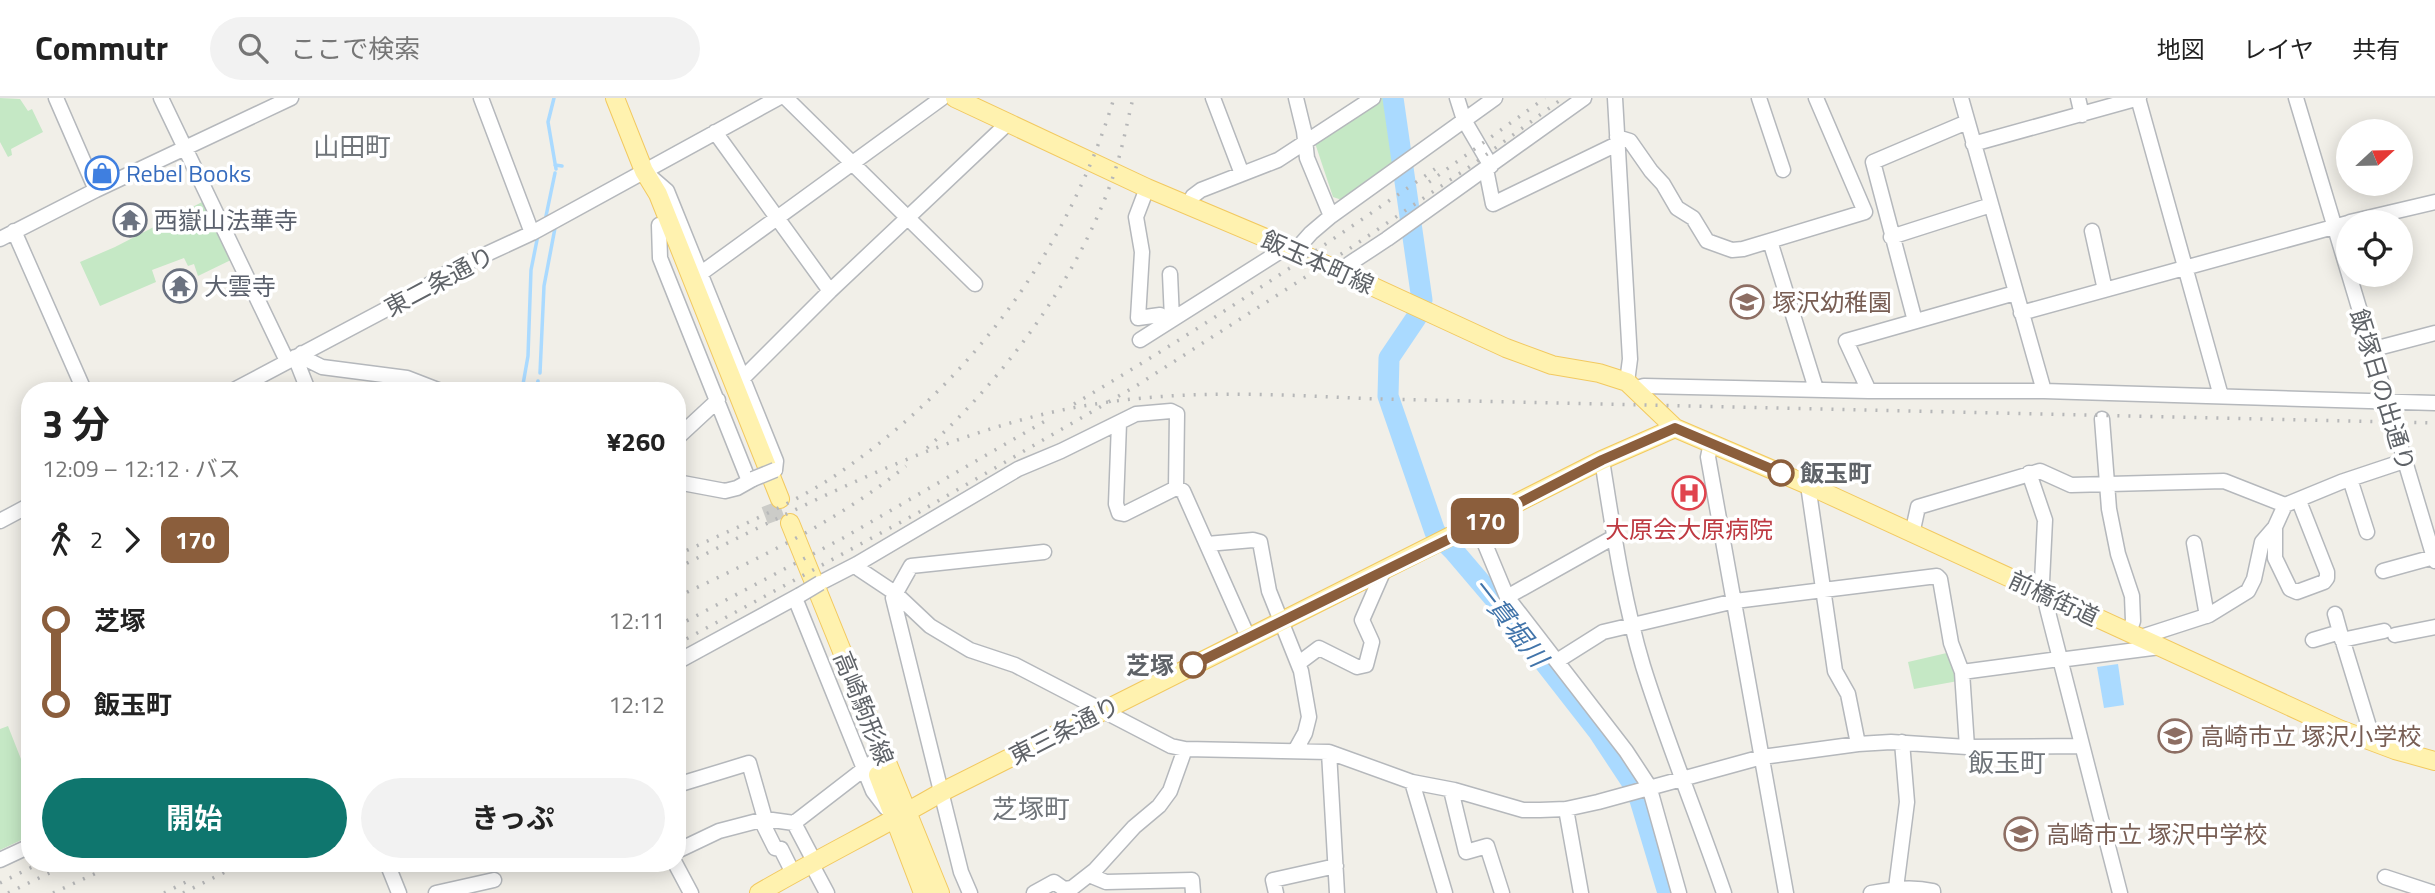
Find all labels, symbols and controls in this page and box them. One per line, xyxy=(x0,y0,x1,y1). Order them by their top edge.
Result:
search box xyxy=(210,17,700,80)
text: Commutr xyxy=(35,23,168,73)
icon: search xyxy=(234,29,272,67)
text: ここで検索 xyxy=(290,29,420,68)
text: 地図 xyxy=(2157,31,2205,67)
text: レイヤ xyxy=(2243,31,2314,67)
text: 共有 xyxy=(2352,31,2400,67)
north arrow xyxy=(2336,119,2413,196)
map controls xyxy=(2336,119,2413,287)
district label: 山田町 xyxy=(313,127,391,166)
shop icon: Rebel Books xyxy=(83,154,121,192)
place label: Rebel Books xyxy=(126,155,251,191)
temple icon: 西嶽山法華寺 xyxy=(111,201,149,239)
place label: 西嶽山法華寺 xyxy=(154,202,298,238)
button: locate xyxy=(2336,210,2413,287)
street label: 飯玉本町線 xyxy=(1256,221,1380,303)
street label: 東二条通り xyxy=(378,237,500,325)
temple icon: 大雲寺 xyxy=(161,267,199,305)
place label: 大雲寺 xyxy=(204,268,276,304)
school or university icon: 塚沢幼稚園 xyxy=(1728,283,1766,321)
place label: 塚沢幼稚園 xyxy=(1772,284,1892,320)
street label: 飯塚日の出通り xyxy=(2341,304,2425,476)
text: 3 分 xyxy=(42,395,110,453)
text: ¥260 xyxy=(607,422,665,461)
text: 12:09 – 12:12 · バス xyxy=(42,451,241,486)
place label: 飯玉町 xyxy=(1800,455,1872,491)
marker: 飯玉町 xyxy=(1768,460,1794,486)
hospital icon: 大原会大原病院 xyxy=(1670,474,1708,512)
line badge: 170 xyxy=(1445,498,1525,544)
text: 170 xyxy=(1465,503,1505,539)
place label: 大原会大原病院 xyxy=(1605,511,1773,547)
icon: walk xyxy=(42,521,80,559)
icon: forward xyxy=(113,521,151,559)
text: 2 xyxy=(90,522,103,557)
text: 170 xyxy=(175,522,215,558)
street label: 前橋街道 xyxy=(2003,561,2105,635)
water label: 一貫堀川 xyxy=(1463,569,1559,677)
text: 芝塚 xyxy=(94,601,146,640)
text: 12:11 xyxy=(608,603,665,638)
street label: 高崎駒形線 xyxy=(825,646,903,770)
place label: 芝塚 xyxy=(1126,647,1174,683)
marker: 芝塚 xyxy=(1180,652,1206,678)
text: 飯玉町 xyxy=(94,685,172,724)
text: 12:12 xyxy=(608,687,665,722)
street label: 東三条通り xyxy=(1002,687,1126,773)
school or university icon: 高崎市立 塚沢小学校 xyxy=(2156,717,2194,755)
place label: 高崎市立 塚沢小学校 xyxy=(2200,718,2421,754)
district label: 飯玉町 xyxy=(1968,743,2046,782)
button: 開始 xyxy=(42,778,347,858)
button: きっぷ xyxy=(361,778,665,858)
district label: 芝塚町 xyxy=(992,789,1070,828)
school or university icon: 高崎市立 塚沢中学校 xyxy=(2002,815,2040,853)
place label: 高崎市立 塚沢中学校 xyxy=(2046,816,2267,852)

